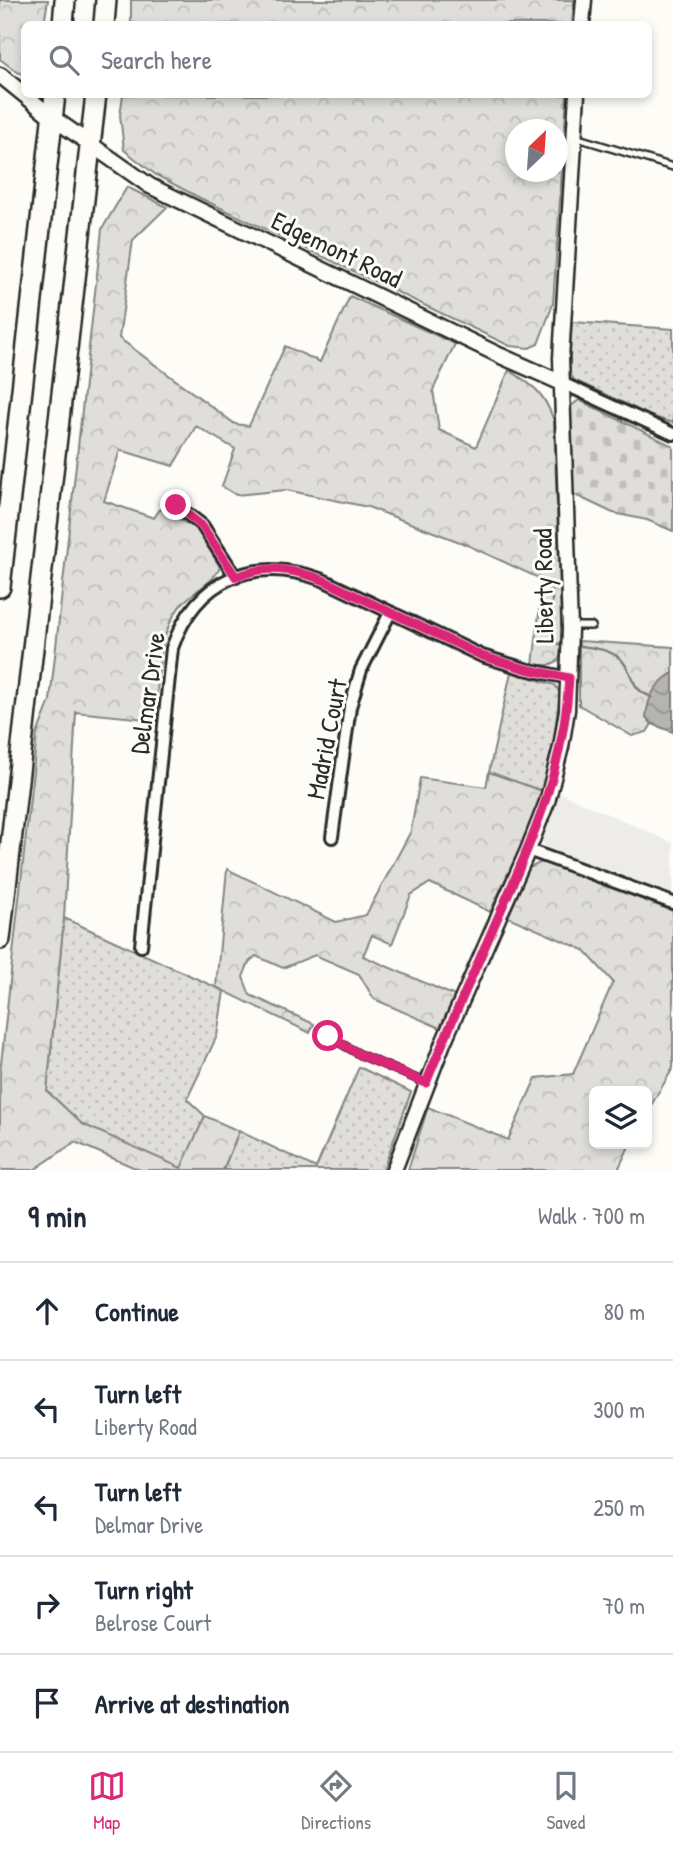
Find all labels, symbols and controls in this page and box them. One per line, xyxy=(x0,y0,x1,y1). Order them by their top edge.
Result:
search box xyxy=(21,21,652,98)
icon: search xyxy=(45,41,83,79)
text: Search here xyxy=(101,42,212,77)
north arrow xyxy=(505,119,568,182)
street label: Edgemont Road xyxy=(266,202,408,296)
route end xyxy=(160,489,191,520)
street label: Liberty Road xyxy=(524,528,562,644)
street label: Delmar Drive xyxy=(121,630,173,756)
street label: Madrid Court xyxy=(297,675,355,802)
route start xyxy=(312,1020,343,1051)
map controls xyxy=(589,1086,652,1149)
button: layers xyxy=(589,1086,652,1149)
text: 9 min xyxy=(28,1196,87,1236)
text: Walk · 700 m xyxy=(538,1200,645,1231)
icon: ahead xyxy=(28,1292,66,1330)
text: Continue xyxy=(95,1294,179,1329)
text: 80 m xyxy=(604,1296,645,1327)
text: Turn left xyxy=(95,1376,181,1411)
icon: left xyxy=(28,1390,66,1428)
text: 300 m xyxy=(593,1394,645,1425)
text: Liberty Road xyxy=(95,1411,197,1442)
text: Turn left xyxy=(95,1474,181,1509)
icon: left xyxy=(28,1488,66,1526)
text: 250 m xyxy=(593,1492,645,1523)
text: Delmar Drive xyxy=(95,1509,203,1540)
text: Turn right xyxy=(95,1572,193,1607)
icon: right xyxy=(28,1586,66,1624)
text: 70 m xyxy=(602,1590,645,1621)
text: Belrose Court xyxy=(95,1607,211,1638)
icon: arrive xyxy=(28,1684,66,1722)
text: Arrive at destination xyxy=(95,1686,290,1721)
tab: Map xyxy=(88,1767,126,1835)
tab: Directions xyxy=(301,1767,371,1835)
tab: Saved xyxy=(547,1767,585,1835)

